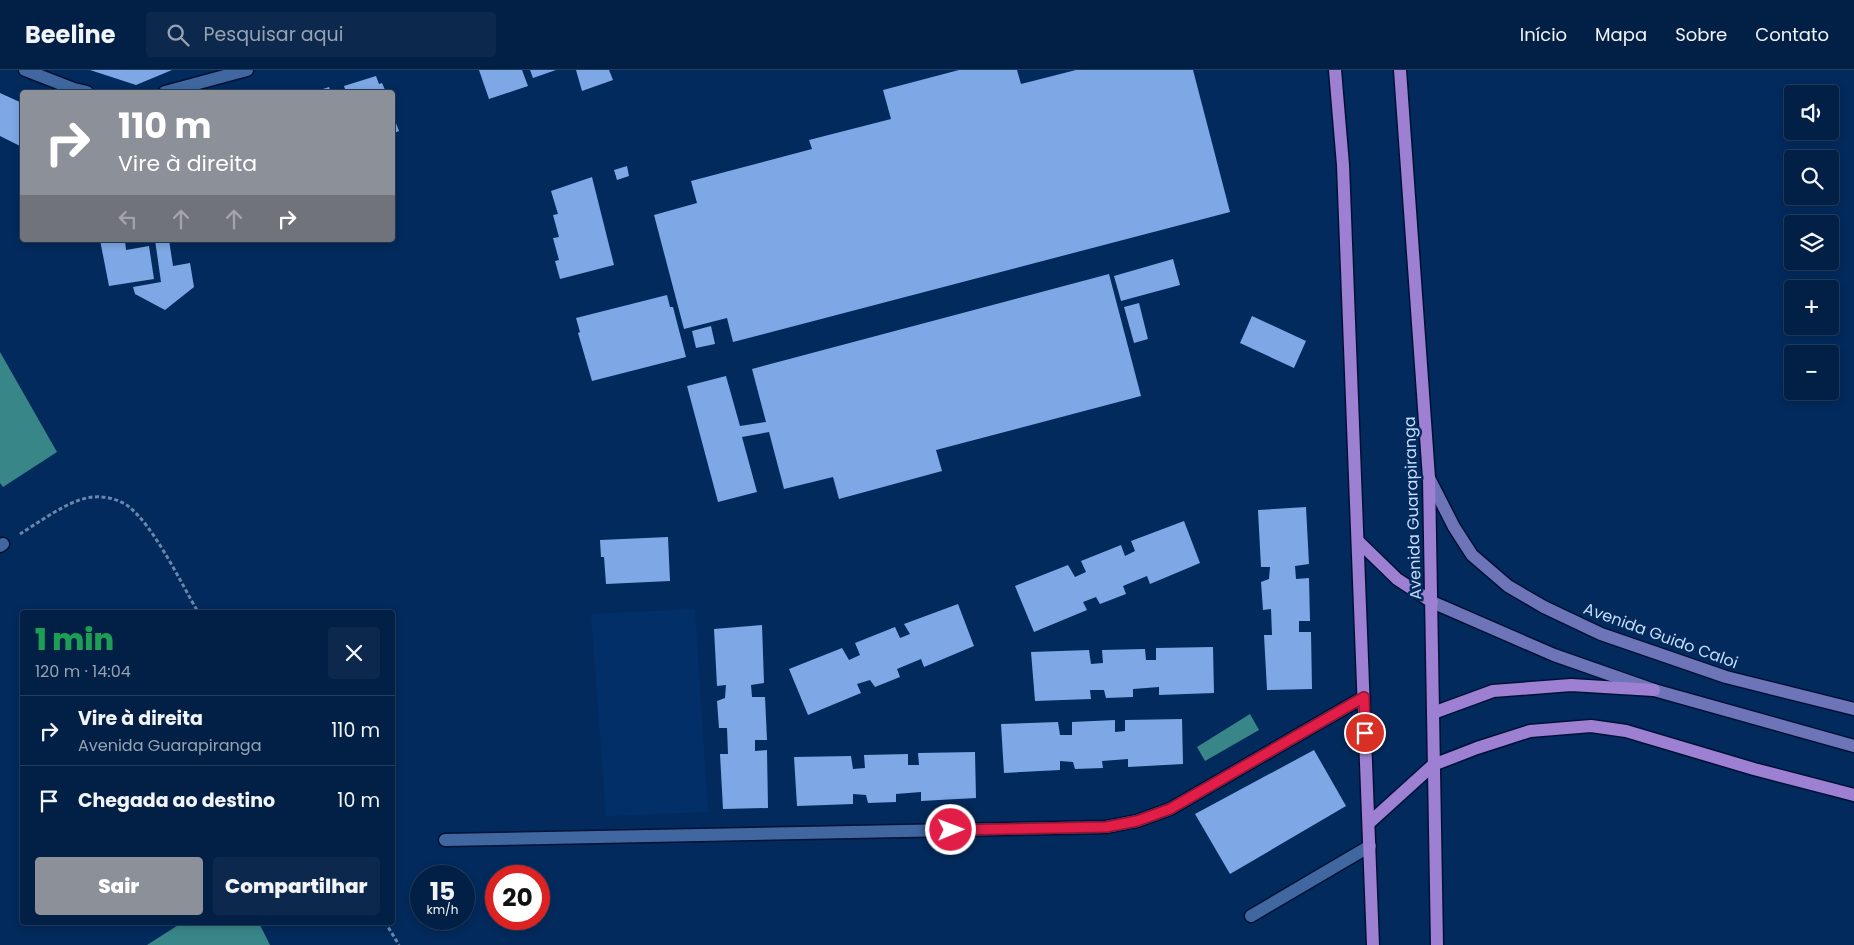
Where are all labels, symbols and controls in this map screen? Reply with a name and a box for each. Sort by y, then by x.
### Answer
search box [146,12,496,57]
text: Beeline [25,18,116,51]
icon: search [164,21,192,49]
text: Pesquisar aqui [204,21,343,48]
text: Início [1520,22,1567,47]
text: Mapa [1595,22,1647,47]
text: Sobre [1675,22,1727,47]
text: Contato [1755,22,1829,47]
map controls [1784,85,1839,400]
button: sound [1784,85,1839,140]
text: 110 m [118,101,212,150]
icon: right [35,110,100,175]
text: Vire à direita [118,148,257,179]
button: search [1784,150,1839,205]
icon: left [114,205,142,233]
icon: ahead [167,205,195,233]
icon: ahead [220,205,248,233]
icon: right [273,205,301,233]
button: layers [1784,215,1839,270]
button: + [1784,280,1839,335]
button: − [1784,345,1839,400]
street label: Avenida Guarapiranga [1398,416,1427,600]
street label: Avenida Guido Caloi [1580,597,1741,674]
text: 1 min [35,618,114,661]
button: close [328,627,380,679]
text: 120 m · 14:04 [35,660,131,683]
text: Vire à direita [78,705,203,732]
pin [1344,712,1386,754]
icon: right [35,717,63,745]
text: 110 m [331,717,380,744]
icon: arrive [1351,719,1379,747]
text: Avenida Guarapiranga [78,734,261,757]
icon: arrive [35,787,63,815]
text: Chegada ao destino [78,787,275,814]
text: 10 m [337,787,380,814]
position arrow [924,803,976,855]
button: Sair [35,857,203,915]
button: Compartilhar [213,857,380,915]
speed limit sign: 20 [485,865,550,930]
text: 15 [430,874,455,909]
text: km/h [427,901,458,918]

